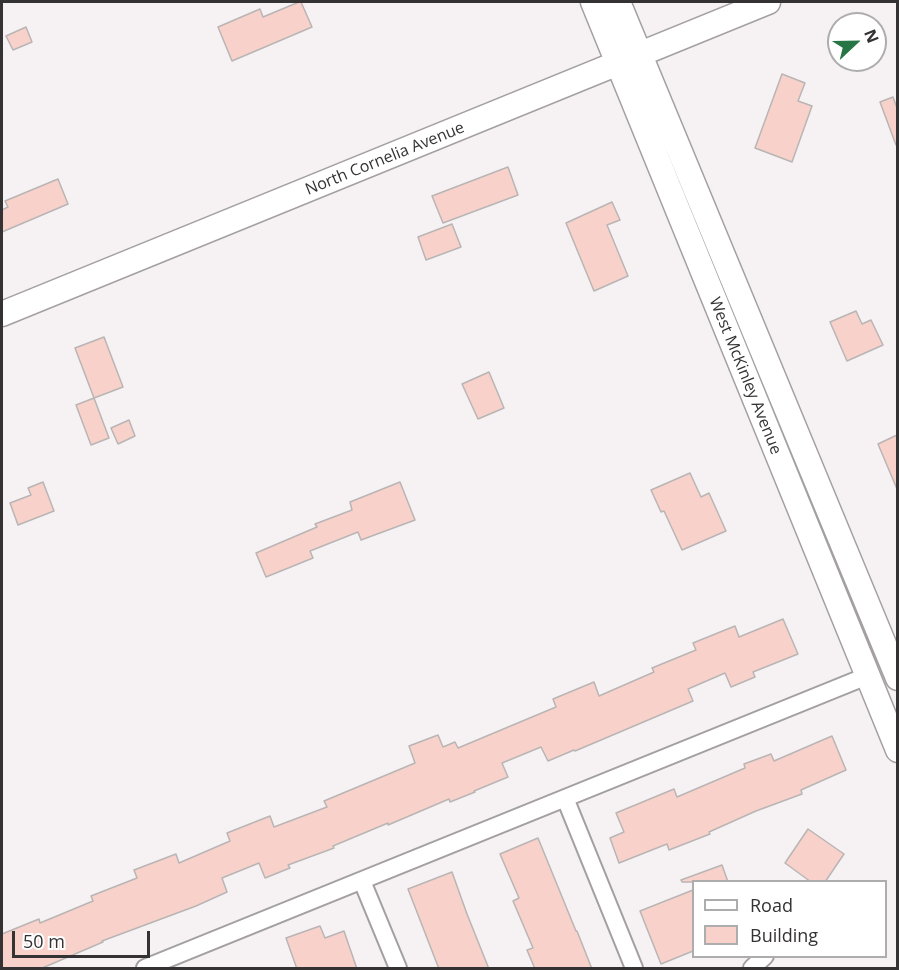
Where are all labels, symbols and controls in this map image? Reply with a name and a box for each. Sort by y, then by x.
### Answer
north arrow [827,12,887,72]
text: N [859,26,884,46]
street label: North Cornelia Avenue [303,118,467,200]
street label: West McKinley Avenue [705,295,785,457]
legend [692,880,887,958]
text: Road [750,893,793,917]
scale bar [15,919,153,957]
text: Building [750,923,818,947]
text: 50 m [23,929,65,953]

